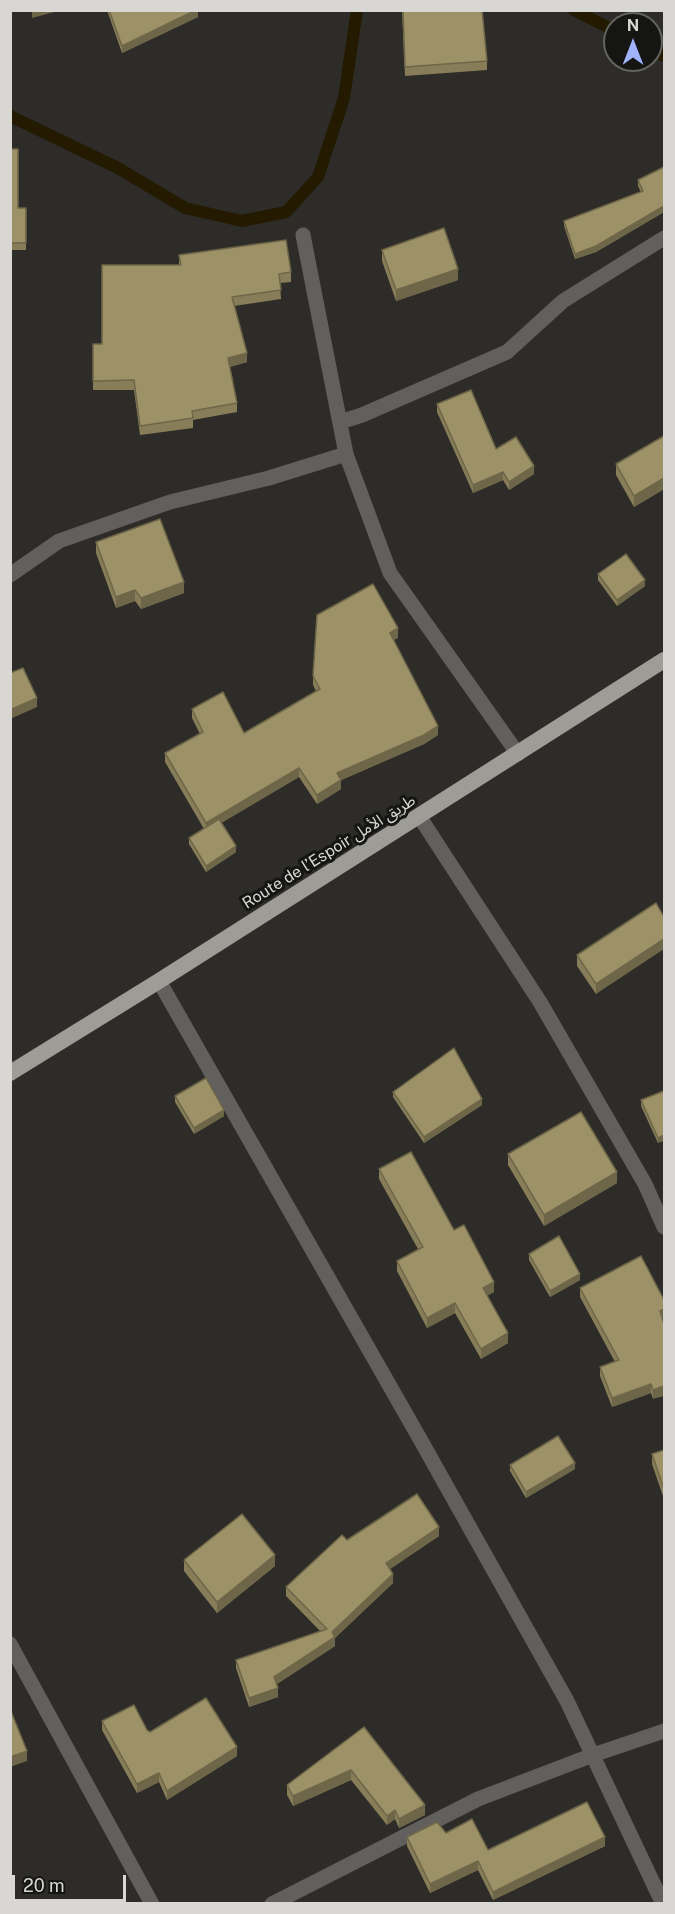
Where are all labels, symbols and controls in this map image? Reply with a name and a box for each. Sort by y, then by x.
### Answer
north arrow [603,12,663,72]
text: N [627,16,639,35]
street label: Route de l’Espoir طريق الأمل [239,791,419,913]
scale bar [15,1863,129,1901]
text: 20 m [23,1875,65,1896]

